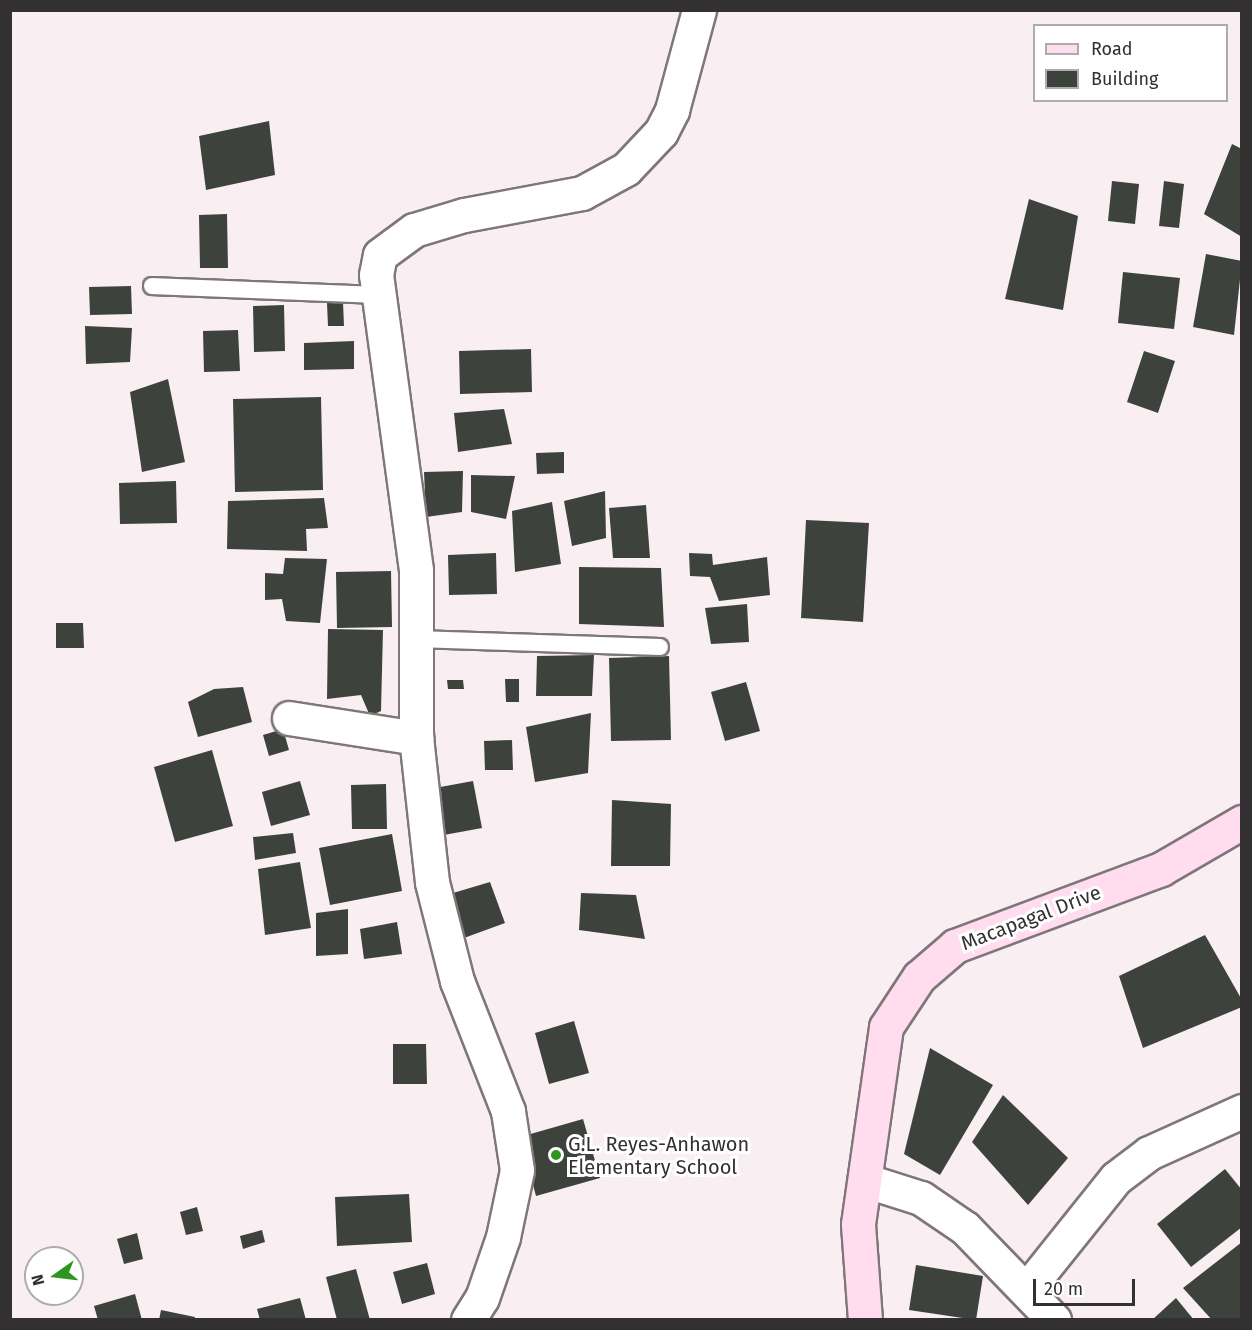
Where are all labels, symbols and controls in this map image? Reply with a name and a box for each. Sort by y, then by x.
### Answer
legend [1033,24,1228,102]
text: Road [1091,38,1133,60]
text: Building [1091,68,1158,90]
street label: Macapagal Drive [958,880,1104,956]
place label: G.L. Reyes-Anhawon Elementary School [568,1132,749,1179]
marker: G.L. Reyes-Anhawon Elementary School [549,1148,563,1162]
north arrow [24,1246,84,1306]
scale bar [1036,1267,1138,1305]
text: N [27,1273,48,1287]
text: 20 m [1044,1278,1083,1300]

